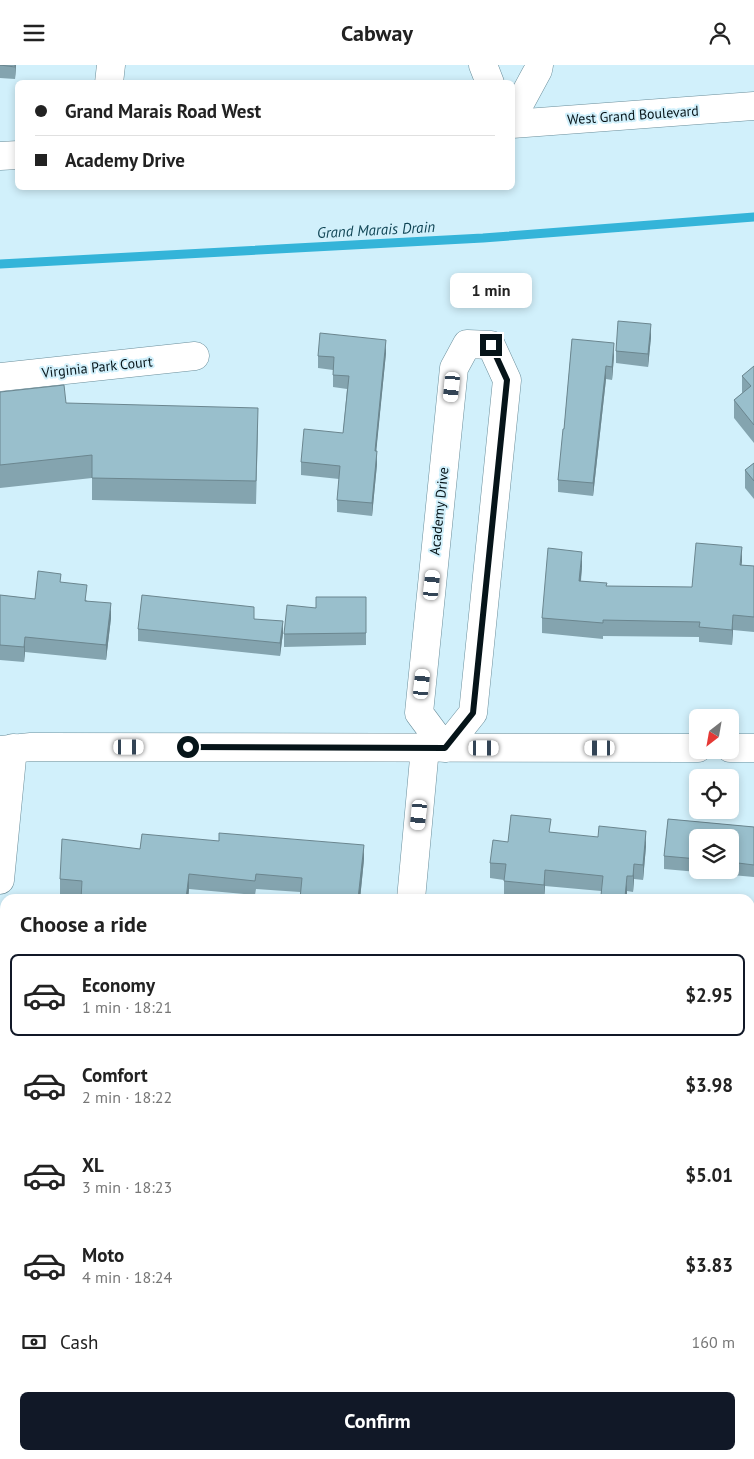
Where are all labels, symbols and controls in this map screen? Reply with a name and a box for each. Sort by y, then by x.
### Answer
icon: menu [20,19,48,47]
text: Cabway [341,19,413,47]
icon: person [706,19,734,47]
text: Grand Marais Road West [65,99,261,123]
street label: West Grand Boulevard [567,101,699,129]
text: Academy Drive [65,148,185,172]
water label: Grand Marais Drain [316,217,436,242]
callout: 1 min [450,273,532,307]
text: 1 min [471,280,511,300]
route end [480,334,502,356]
street label: Virginia Park Court [40,352,154,382]
car [442,371,461,403]
street label: Academy Drive [425,466,453,556]
car [422,569,441,601]
car [412,668,431,700]
north arrow [689,709,739,759]
map controls [689,709,739,879]
route start [177,736,199,758]
car [114,740,144,755]
car [469,741,499,756]
car [585,741,615,756]
button: locate [689,769,739,819]
car [409,799,428,831]
button: layers [689,829,739,879]
text: Choose a ride [20,910,147,938]
icon: car [22,973,67,1018]
text: Economy [82,973,155,997]
text: $2.95 [685,983,733,1007]
text: 1 min · 18:21 [82,997,172,1017]
icon: car [22,1063,67,1108]
text: Comfort [82,1063,148,1087]
text: $3.98 [685,1073,733,1097]
text: 2 min · 18:22 [82,1087,172,1107]
icon: car [22,1153,67,1198]
text: XL [82,1153,104,1177]
text: $5.01 [685,1163,733,1187]
text: 3 min · 18:23 [82,1177,172,1197]
icon: car [22,1243,67,1288]
text: Moto [82,1243,124,1267]
text: $3.83 [685,1253,733,1277]
text: 4 min · 18:24 [82,1267,172,1287]
icon: cash [20,1328,48,1356]
text: Cash [60,1330,98,1354]
text: 160 m [692,1332,735,1352]
button: Confirm [20,1392,735,1450]

